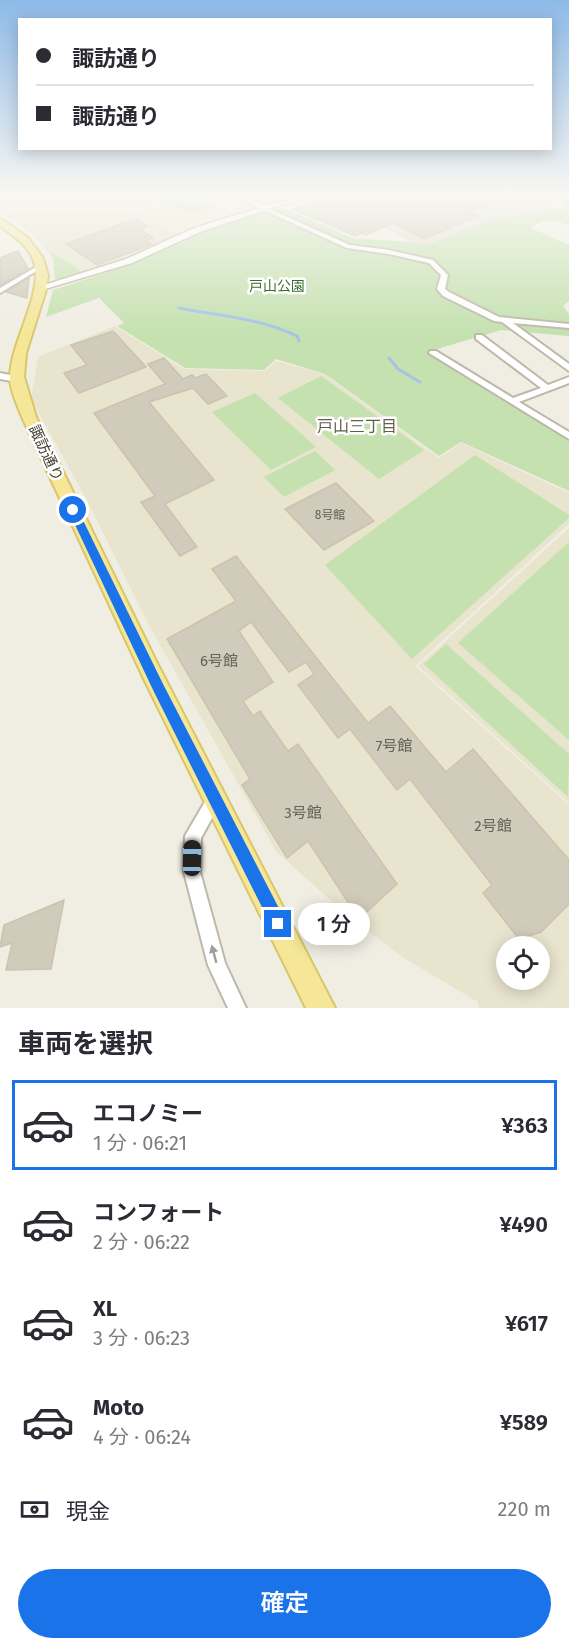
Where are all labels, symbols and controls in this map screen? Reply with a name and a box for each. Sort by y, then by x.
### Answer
text: 諏訪通り [72,45,160,72]
text: 諏訪通り [72,103,160,130]
park label: 戸山公園 [249,278,305,295]
district label: 戸山三丁目 [317,417,397,436]
street label: 諏訪通り [25,422,67,484]
route start [59,496,86,523]
house number: 8号館 [315,508,345,522]
house number: 6号館 [200,652,238,670]
house number: 7号館 [376,737,412,755]
house number: 3号館 [284,804,322,822]
house number: 2号館 [474,817,512,835]
car [183,840,201,876]
callout: 1 分 [299,903,371,945]
route end [264,910,291,937]
text: 1 分 [317,912,351,936]
map controls [496,936,550,990]
button: locate [496,936,550,990]
one-way arrow [209,945,218,963]
text: 車両を選択 [18,1028,153,1060]
icon: car [21,1098,75,1152]
text: エコノミー [93,1100,203,1127]
text: ¥363 [501,1112,548,1139]
text: 1 分 · 06:21 [93,1131,187,1155]
icon: car [21,1197,75,1251]
text: コンフォート [93,1199,224,1226]
text: ¥490 [499,1211,548,1238]
text: 2 分 · 06:22 [93,1230,190,1254]
text: XL [93,1295,117,1322]
icon: car [21,1296,75,1350]
text: ¥617 [505,1310,548,1337]
text: 3 分 · 06:23 [93,1326,190,1350]
text: Moto [93,1394,144,1421]
icon: car [21,1395,75,1449]
text: ¥589 [500,1409,548,1436]
text: 4 分 · 06:24 [93,1425,191,1449]
icon: cash [18,1493,51,1526]
text: 220 m [498,1497,551,1521]
text: 現金 [66,1498,110,1525]
button: 確定 [18,1569,551,1638]

